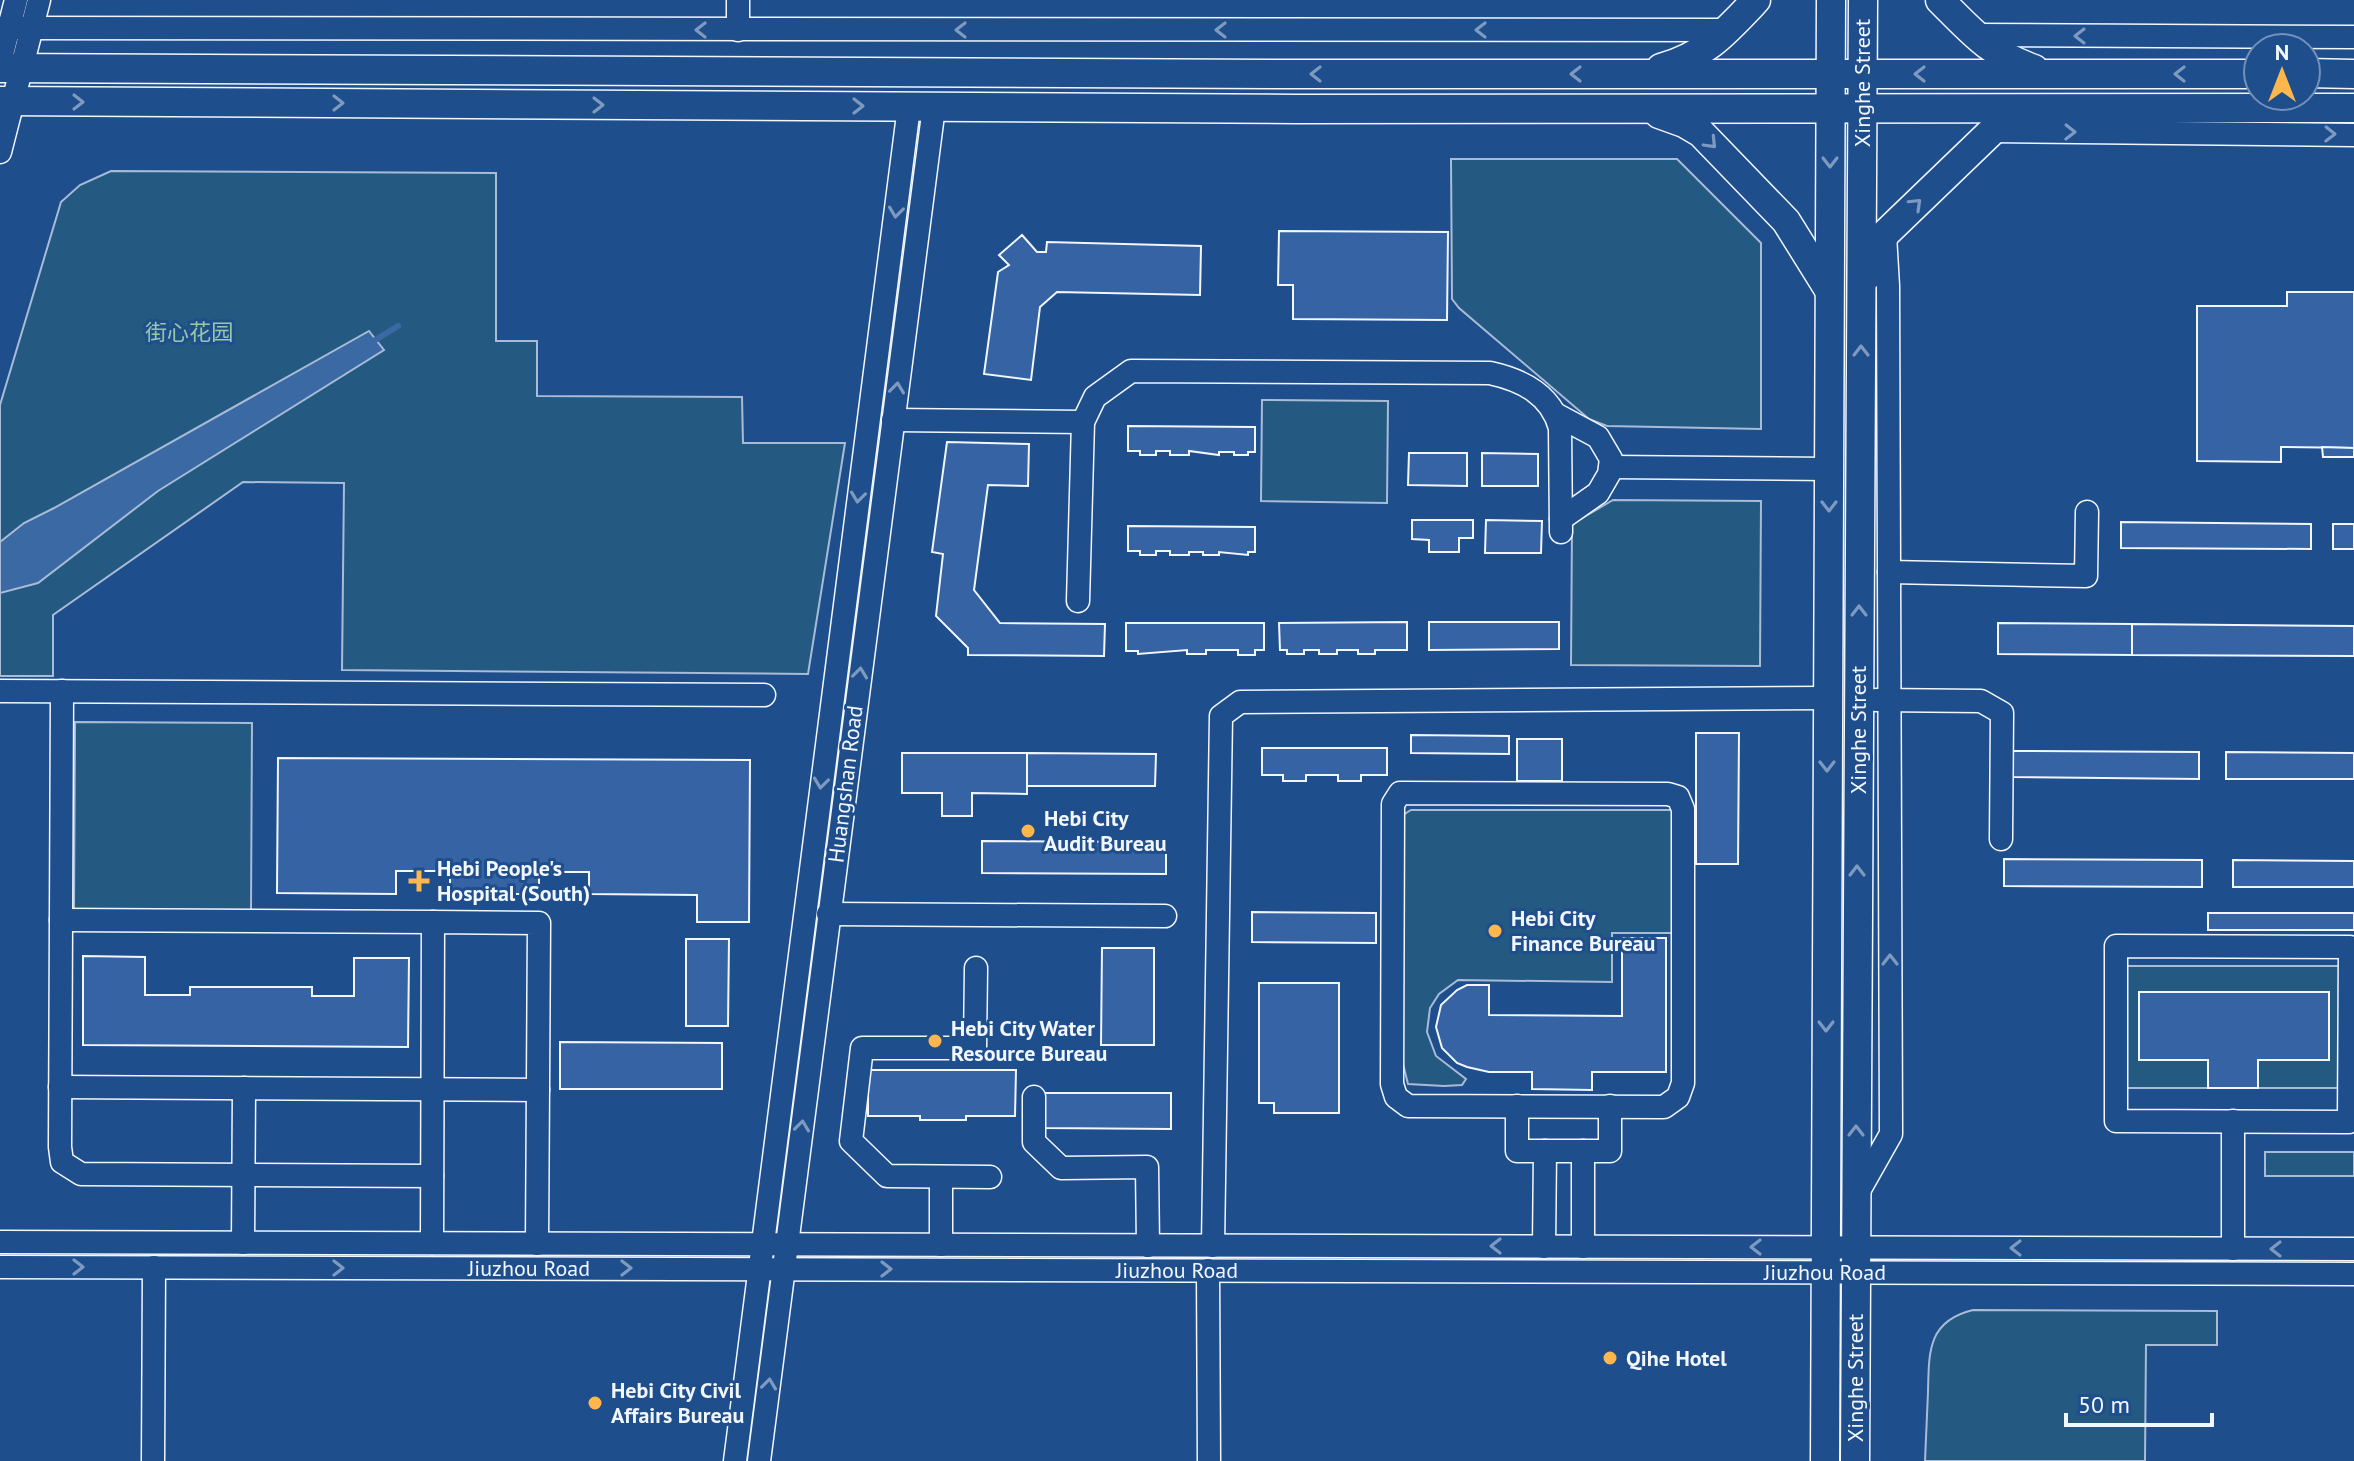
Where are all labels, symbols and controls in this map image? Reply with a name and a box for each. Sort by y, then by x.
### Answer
street label: Xinghe Street [1848,18,1876,147]
one-way arrow [694,21,707,39]
one-way arrow [954,21,967,39]
one-way arrow [1214,21,1227,39]
one-way arrow [1474,21,1487,39]
one-way arrow [2073,27,2086,44]
north arrow [2242,32,2322,112]
text: N [2275,38,2289,66]
one-way arrow [1309,65,1322,83]
one-way arrow [1569,65,1582,83]
one-way arrow [1913,65,1926,83]
one-way arrow [2173,65,2186,83]
one-way arrow [72,93,85,111]
one-way arrow [332,94,345,112]
one-way arrow [592,96,605,114]
one-way arrow [852,97,865,115]
one-way arrow [2064,123,2077,141]
one-way arrow [2324,126,2337,143]
one-way arrow [1702,134,1717,148]
one-way arrow [1821,156,1839,169]
one-way arrow [1907,199,1922,213]
one-way arrow [888,205,905,219]
park label: 街心花园 [145,318,233,346]
one-way arrow [1852,344,1870,357]
one-way arrow [888,381,905,395]
one-way arrow [850,491,867,504]
one-way arrow [1820,500,1838,513]
one-way arrow [1850,604,1868,617]
street label: Xinghe Street [1844,665,1872,794]
one-way arrow [851,667,868,680]
street label: Huangshan Road [821,704,869,864]
one-way arrow [1818,760,1836,773]
one-way arrow [813,776,830,790]
place label: Hebi City Audit Bureau [1044,804,1167,857]
marker: Hebi City Audit Bureau [1019,822,1037,840]
place label: Hebi People's Hospital (South) [437,854,590,907]
one-way arrow [1849,864,1866,877]
marker: Hebi People's Hospital (South) [408,870,430,892]
place label: Hebi City Finance Bureau [1511,904,1655,957]
marker: Hebi City Finance Bureau [1486,922,1504,940]
one-way arrow [1881,953,1899,966]
place label: Hebi City Water Resource Bureau [951,1014,1107,1067]
one-way arrow [1817,1020,1835,1033]
marker: Hebi City Water Resource Bureau [926,1032,944,1050]
one-way arrow [793,1119,810,1132]
one-way arrow [1847,1124,1865,1137]
one-way arrow [1489,1237,1502,1255]
one-way arrow [1749,1238,1762,1256]
one-way arrow [2009,1239,2022,1257]
one-way arrow [2269,1240,2282,1258]
street label: Jiuzhou Road [467,1254,590,1282]
street label: Jiuzhou Road [1115,1256,1238,1284]
one-way arrow [72,1258,85,1276]
street label: Jiuzhou Road [1763,1258,1886,1286]
one-way arrow [332,1259,345,1277]
one-way arrow [620,1259,633,1277]
one-way arrow [880,1260,893,1278]
street label: Xinghe Street [1841,1313,1869,1442]
place label: Qihe Hotel [1626,1344,1727,1372]
marker: Qihe Hotel [1601,1349,1619,1367]
place label: Hebi City Civil Affairs Bureau [611,1376,744,1429]
one-way arrow [760,1377,777,1391]
scale bar [2066,1377,2212,1427]
text: 50 m [2078,1389,2130,1420]
marker: Hebi City Civil Affairs Bureau [586,1394,604,1412]

